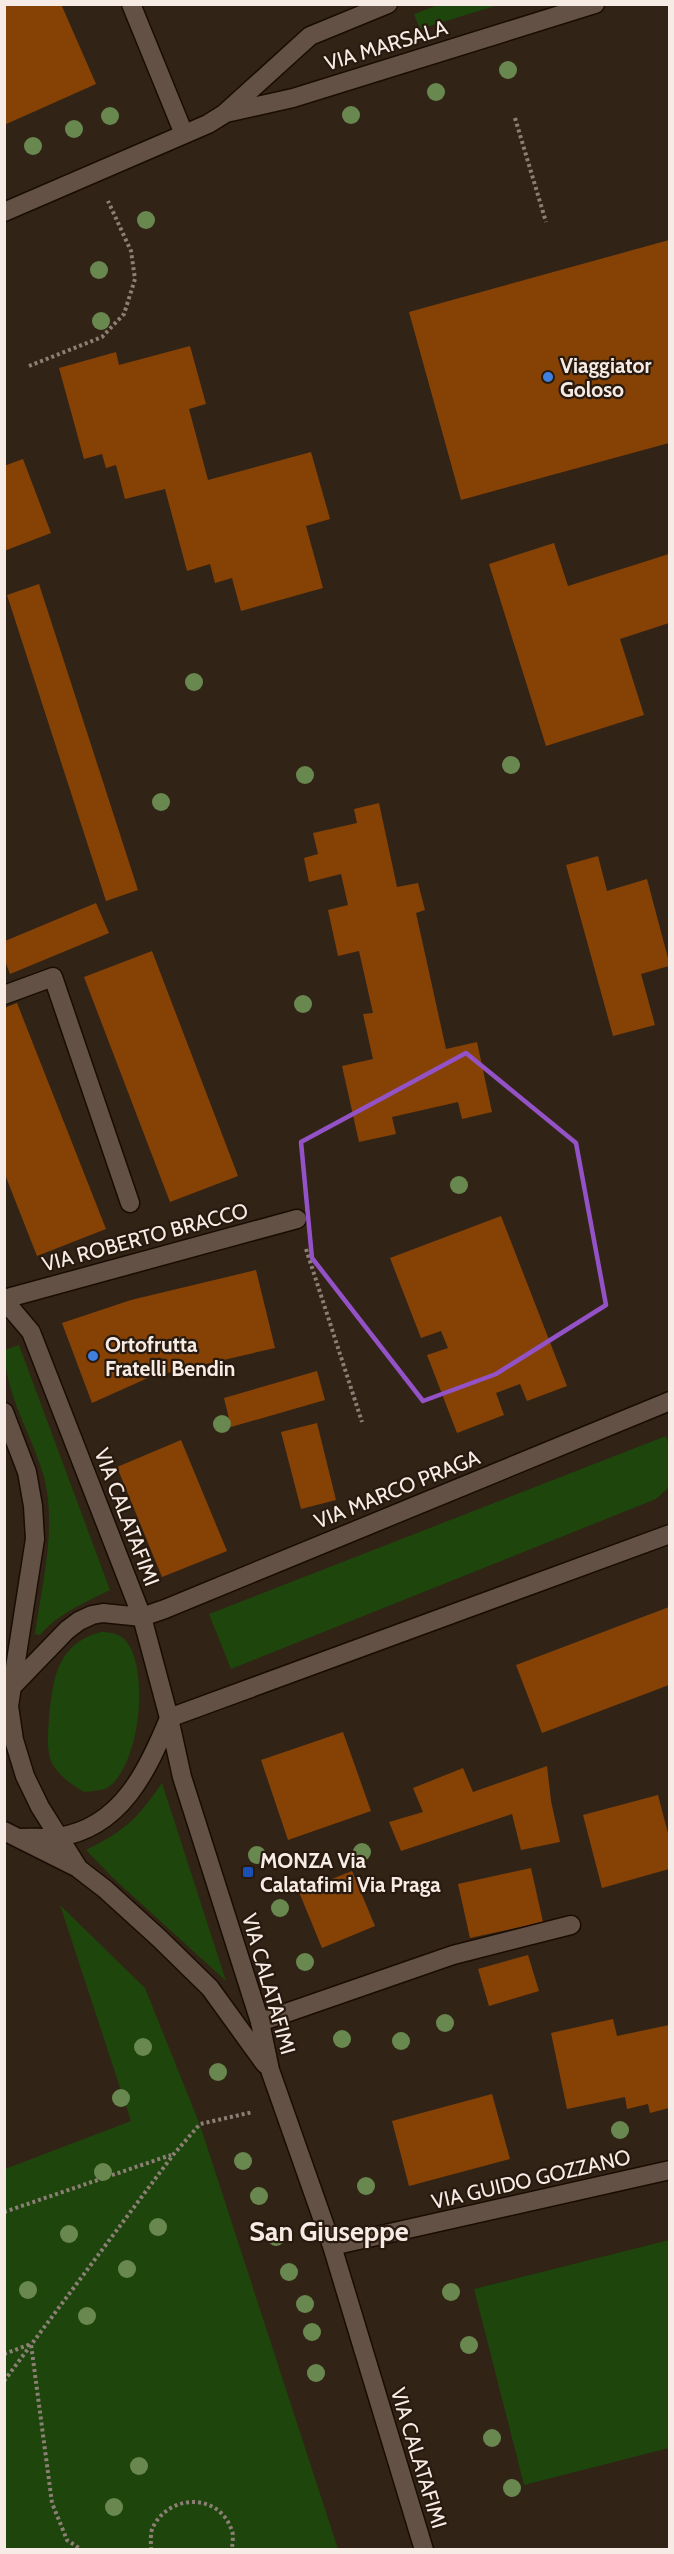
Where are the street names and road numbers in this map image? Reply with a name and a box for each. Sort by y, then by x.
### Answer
street label: VIA MARSALA [322,14,451,76]
street label: VIA ROBERTO BRACCO [39,1197,251,1277]
street label: VIA MARCO PRAGA [311,1444,484,1534]
street label: VIA CALATAFIMI [89,1445,165,1589]
street label: VIA CALATAFIMI [237,1911,301,2057]
street label: VIA GUIDO GOZZANO [429,2144,633,2214]
street label: VIA CALATAFIMI [386,2385,452,2531]

